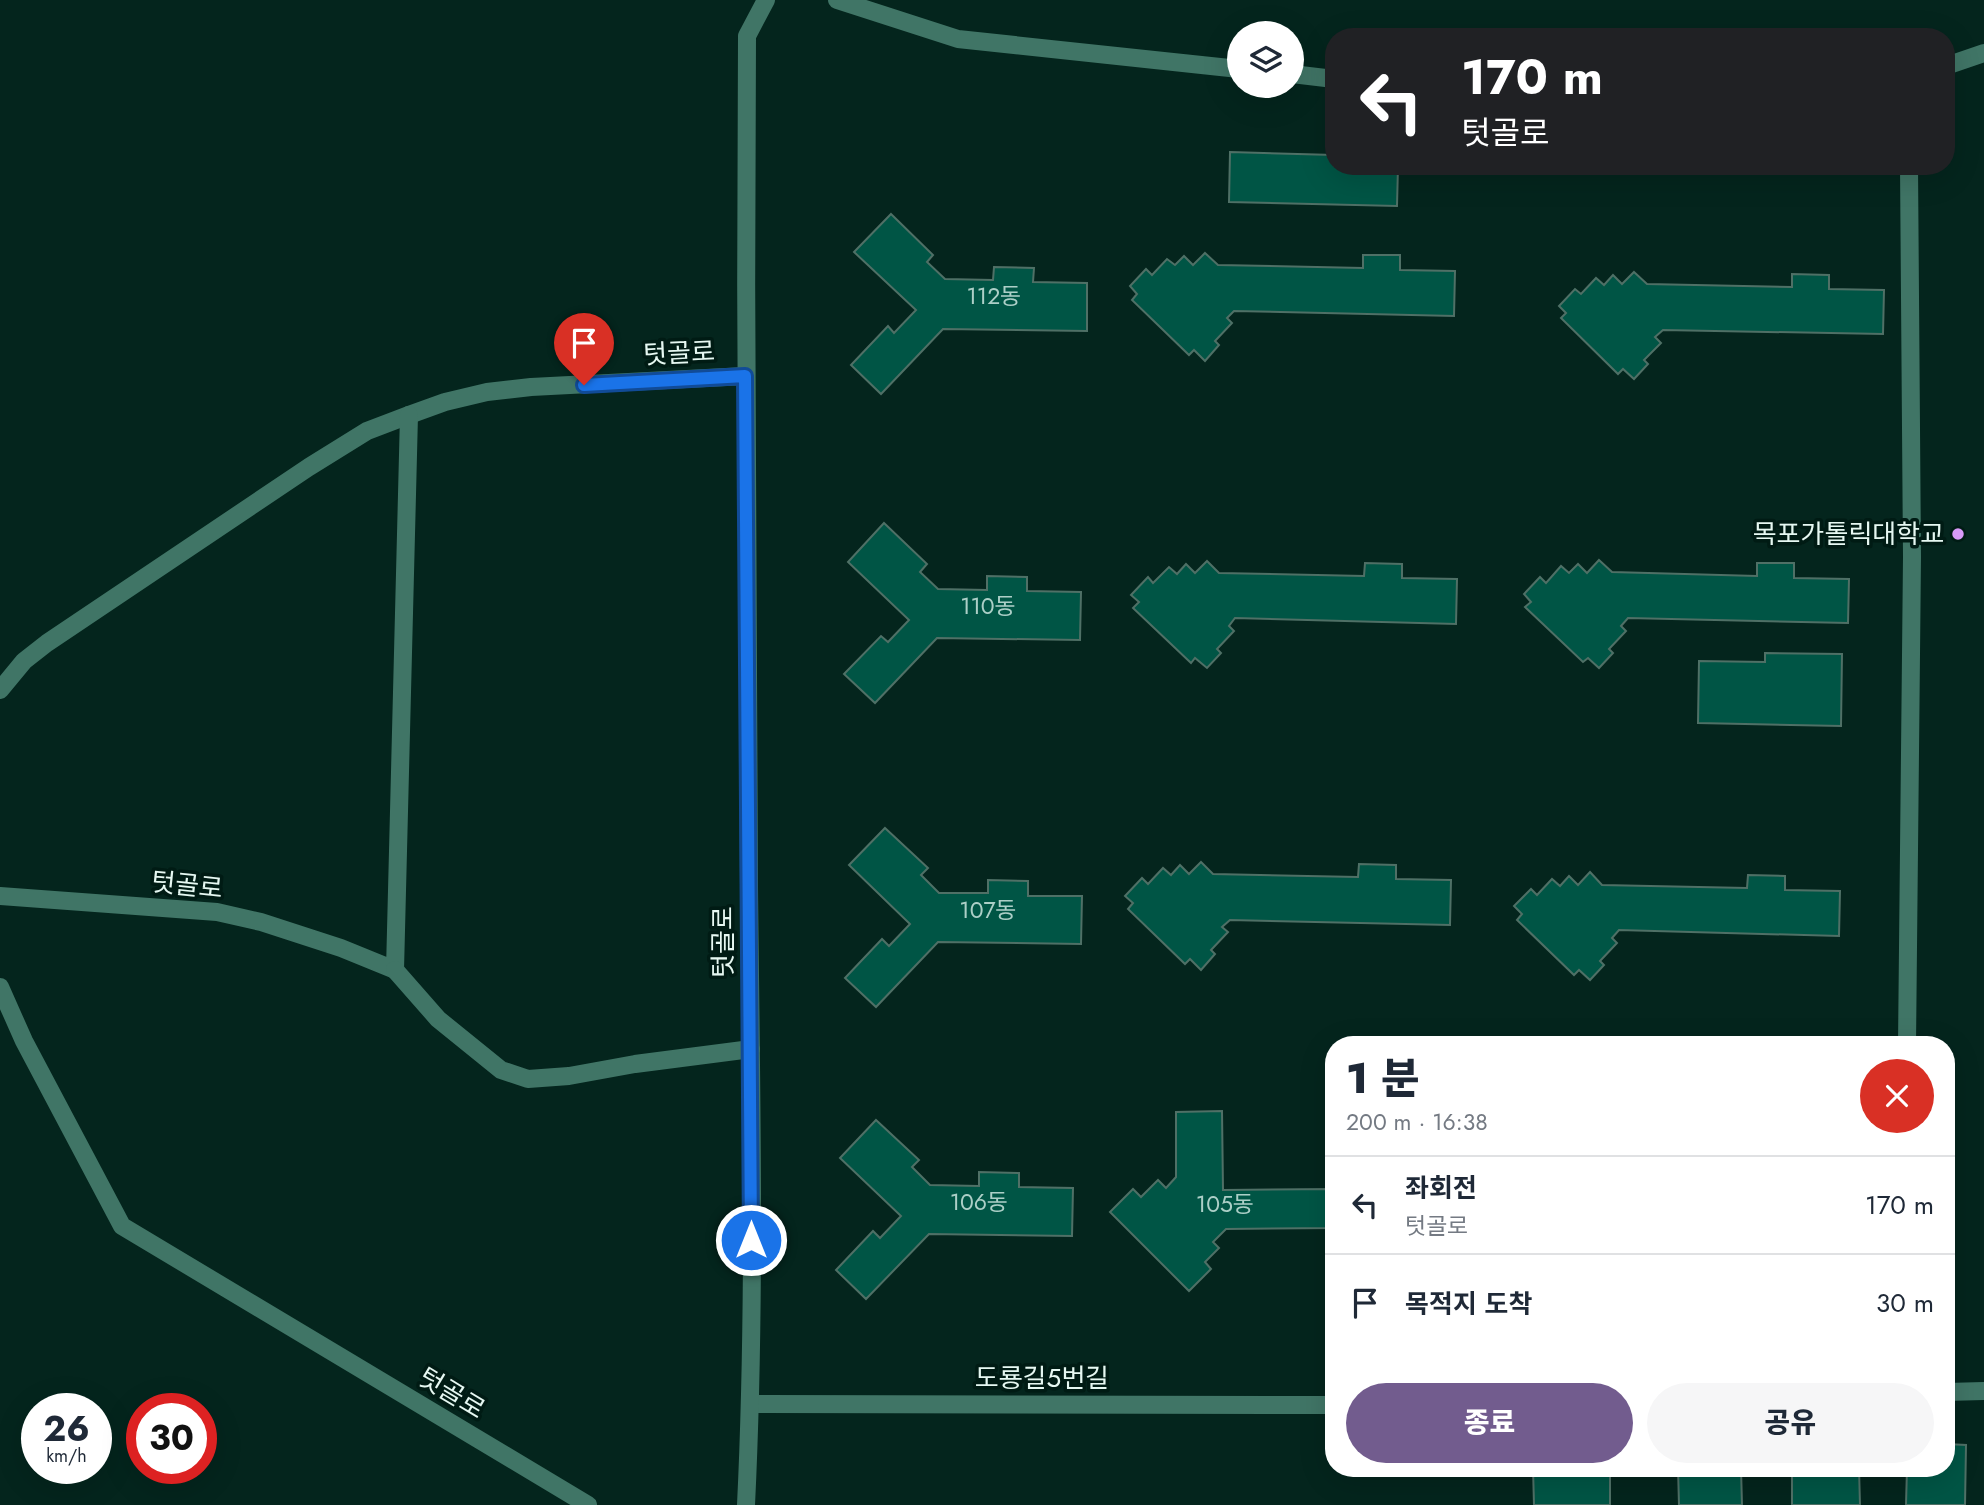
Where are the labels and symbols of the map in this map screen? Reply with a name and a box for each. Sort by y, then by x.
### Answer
house number: 112동 [967,279,1021,313]
pin [554,313,614,385]
street label: 텃골로 [642,332,716,374]
place label: 목포가톨릭대학교 [1753,515,1944,553]
marker: 목포가톨릭대학교 [1950,526,1966,542]
house number: 110동 [960,589,1016,623]
street label: 텃골로 [149,862,225,908]
house number: 107동 [959,893,1017,927]
street label: 텃골로 [704,906,742,978]
house number: 106동 [950,1185,1008,1219]
house number: 105동 [1196,1187,1254,1221]
position arrow [714,1203,788,1277]
street label: 텃골로 [411,1358,493,1428]
street label: 도룡길5번길 [975,1359,1109,1397]
speed limit sign: 30 [126,1393,217,1484]

